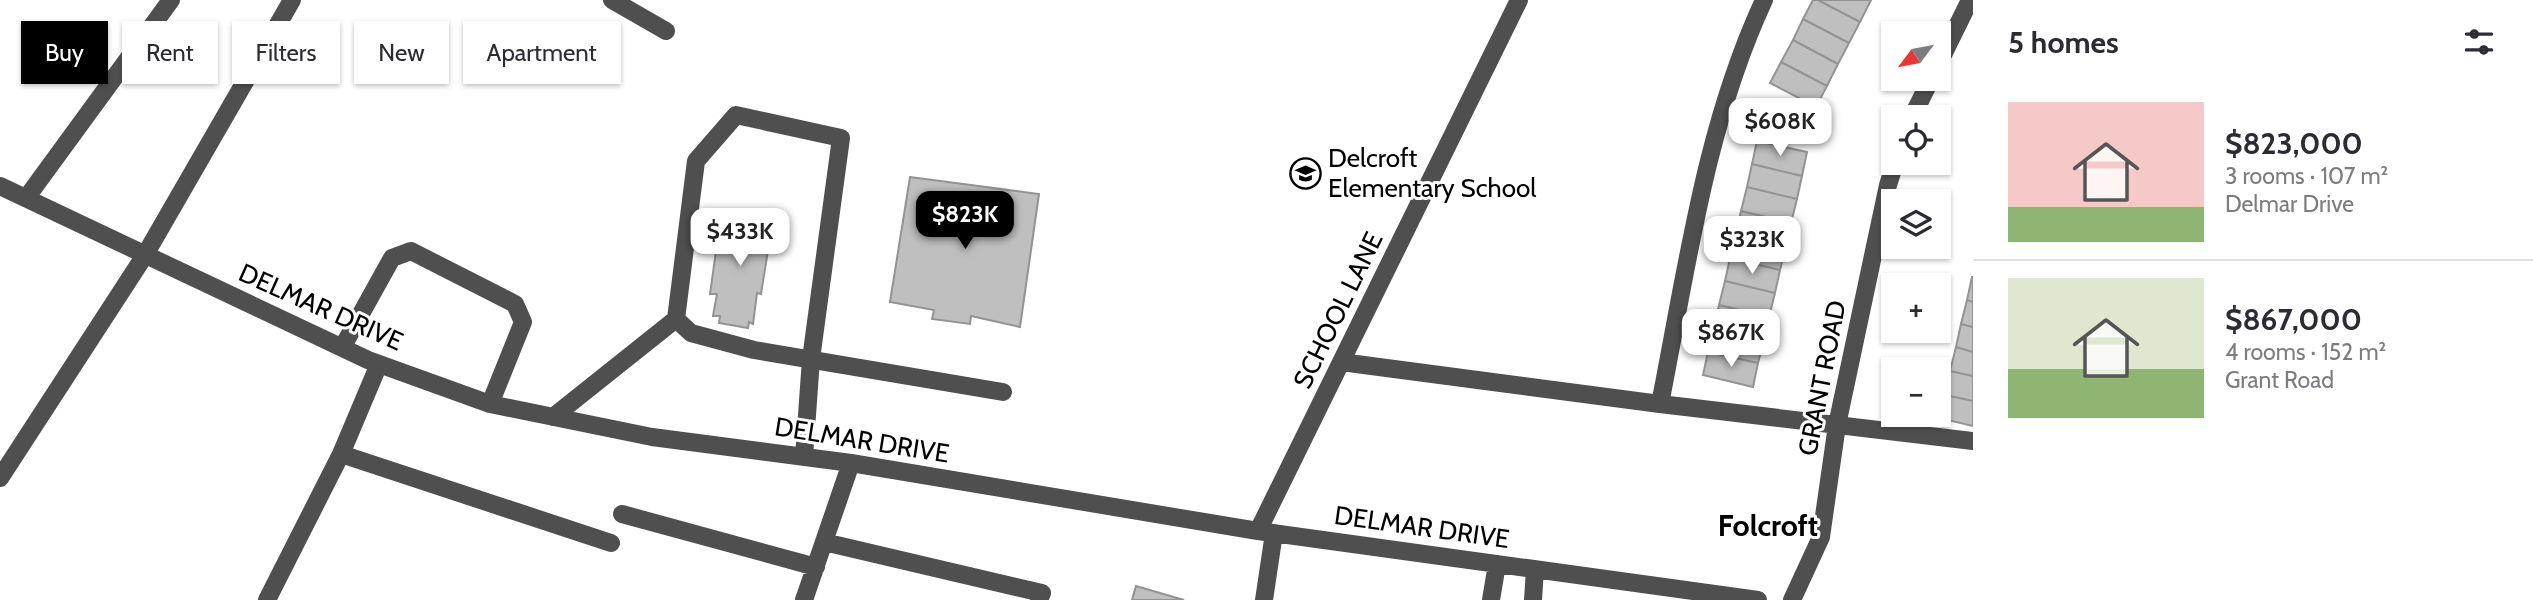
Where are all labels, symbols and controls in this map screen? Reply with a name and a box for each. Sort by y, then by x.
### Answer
chip: Buy [21,21,108,84]
chip: Rent [122,21,218,84]
chip: Filters [232,21,340,84]
chip: New [354,21,449,84]
chip: Apartment [463,21,621,84]
north arrow [1881,21,1951,91]
map controls [1881,21,1951,427]
icon: filters [2460,23,2498,61]
text: 5 homes [2008,24,2119,61]
pin: $608K [1731,99,1829,158]
button: locate [1881,105,1951,175]
text: $608K [1745,107,1815,135]
text: $823,000 [2225,125,2363,162]
icon: home [2064,130,2148,214]
place label: Delcroft Elementary School [1328,142,1536,204]
school or university icon: Delcroft Elementary School [1288,156,1322,190]
text: 3 rooms · 107 m² [2225,162,2388,190]
button: layers [1881,189,1951,259]
text: Delmar Drive [2225,190,2354,218]
pin: $823K [916,191,1014,251]
text: $823K [932,200,998,228]
pin: $433K [691,208,789,268]
pin: $323K [1703,216,1801,276]
text: $433K [707,217,773,245]
text: $323K [1720,225,1784,253]
street label: SCHOOL LANE [1286,226,1390,394]
street label: DELMAR DRIVE [234,256,408,358]
button: + [1881,273,1951,343]
street label: GRANT ROAD [1791,298,1853,458]
text: $867,000 [2225,301,2362,338]
icon: home [2064,306,2148,390]
pin: $867K [1682,310,1780,369]
text: $867K [1698,318,1764,346]
text: 4 rooms · 152 m² [2225,338,2386,366]
button: − [1881,357,1951,427]
text: Grant Road [2225,366,2334,394]
street label: DELMAR DRIVE [772,410,952,470]
street label: DELMAR DRIVE [1332,499,1512,555]
district label: Folcroft [1718,507,1818,544]

